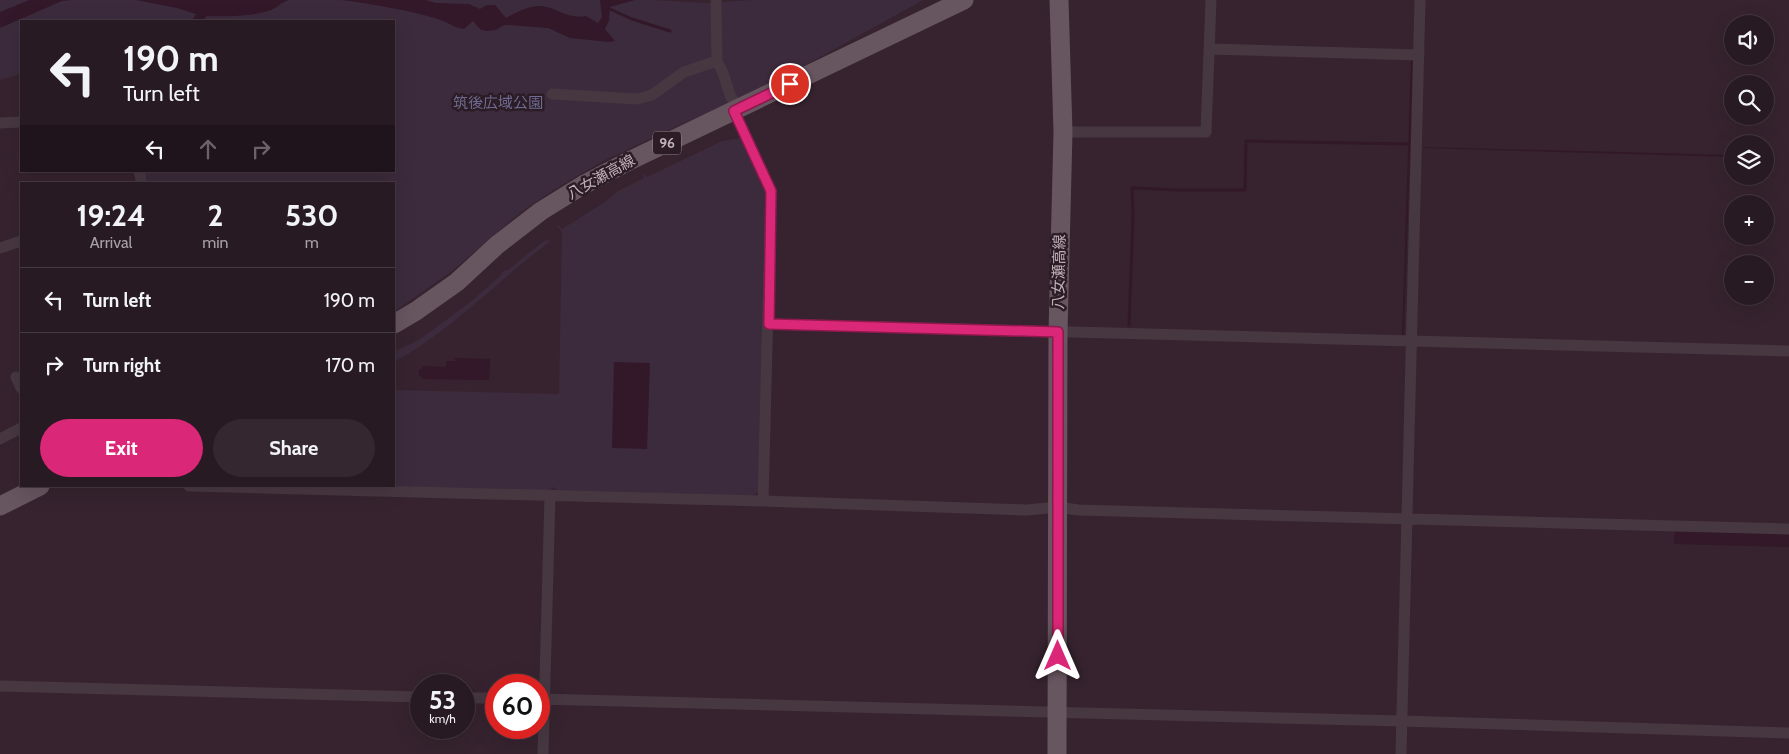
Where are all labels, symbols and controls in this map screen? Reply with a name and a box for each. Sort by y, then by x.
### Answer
map controls [1724,15,1774,305]
button: sound [1724,15,1774,65]
text: 190 m [123,37,219,80]
icon: left [40,40,105,105]
pin [769,63,811,105]
icon: arrive [776,70,804,98]
button: search [1724,75,1774,125]
text: Turn left [123,80,200,107]
park label: 筑後広域公園 [453,94,543,112]
road number: 96 [653,132,681,154]
icon: left [141,135,169,163]
icon: ahead [194,135,222,163]
icon: right [247,135,275,163]
button: layers [1724,135,1774,185]
street label: 八女瀬高線 [564,151,638,203]
button: + [1724,195,1774,245]
text: 19:24 [77,197,146,234]
text: 2 [207,197,223,234]
text: 530 [285,197,338,234]
text: Arrival [90,233,132,252]
text: min [202,233,229,252]
text: m [305,233,319,252]
street label: 八女瀬高線 [1049,234,1069,310]
button: − [1724,255,1774,305]
icon: left [40,286,68,314]
text: Turn left [83,289,151,312]
text: 190 m [324,289,375,312]
icon: right [40,351,68,379]
text: Turn right [83,354,161,377]
text: 170 m [325,354,375,377]
button: Exit [40,419,203,477]
button: Share [213,419,375,477]
position arrow [1031,629,1083,681]
speed limit sign: 60 [485,674,550,739]
text: 53 [429,685,456,715]
text: km/h [429,711,456,726]

